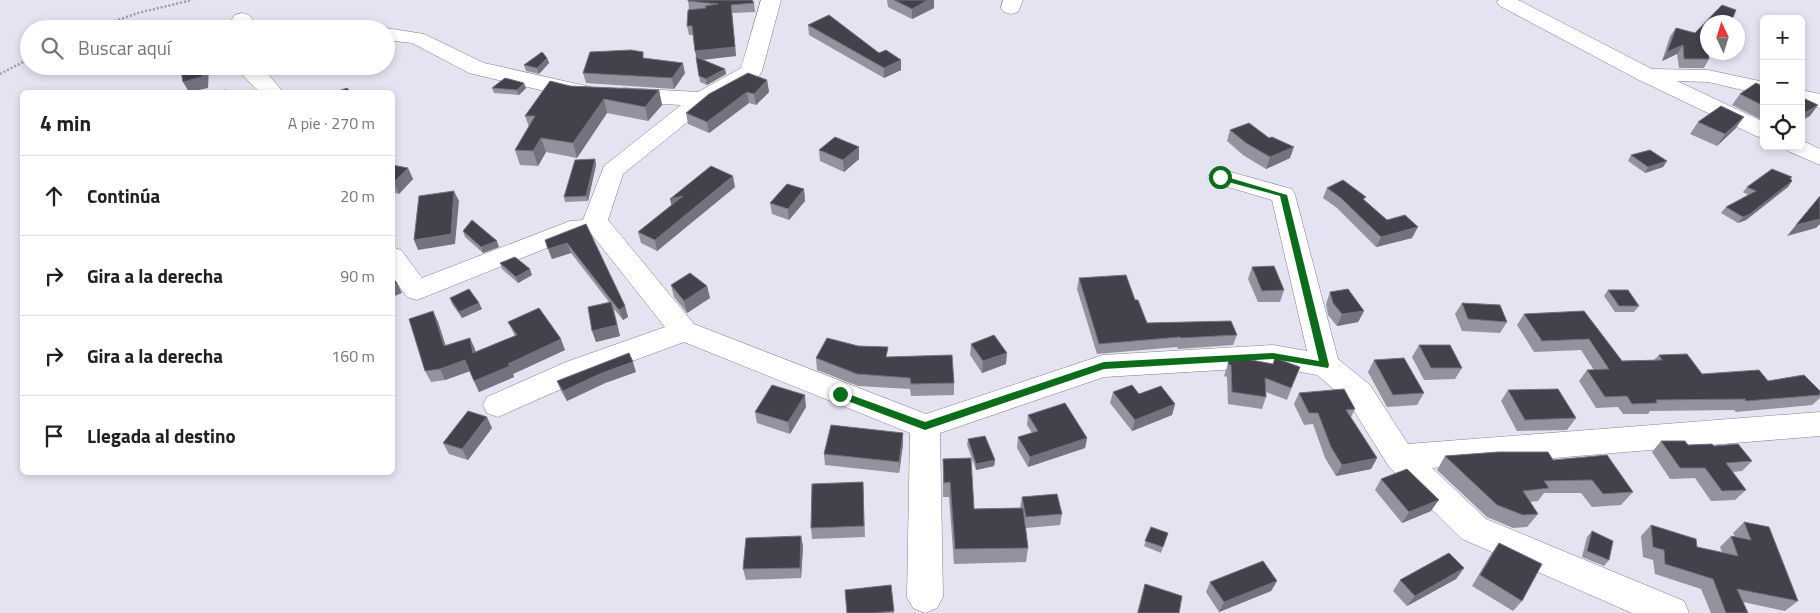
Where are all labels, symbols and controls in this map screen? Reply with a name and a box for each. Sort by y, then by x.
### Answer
north arrow [1700,15,1745,60]
map controls [1760,15,1805,150]
button: + [1760,15,1805,60]
search box [20,20,395,75]
text: Buscar aquí [78,33,171,62]
icon: search [38,34,66,62]
button: − [1760,60,1805,105]
button: locate [1760,105,1805,150]
text: 4 min [40,107,91,139]
text: A pie · 270 m [288,111,375,135]
route start [1209,166,1232,189]
text: Continúa [87,181,160,210]
icon: ahead [40,182,68,210]
text: 20 m [340,184,375,208]
text: Gira a la derecha [87,261,223,290]
icon: right [40,262,68,290]
text: 90 m [340,264,375,288]
text: Gira a la derecha [87,341,223,370]
icon: right [40,342,68,370]
text: 160 m [331,344,375,368]
route end [829,383,852,406]
text: Llegada al destino [87,421,236,450]
icon: arrive [40,422,68,450]

